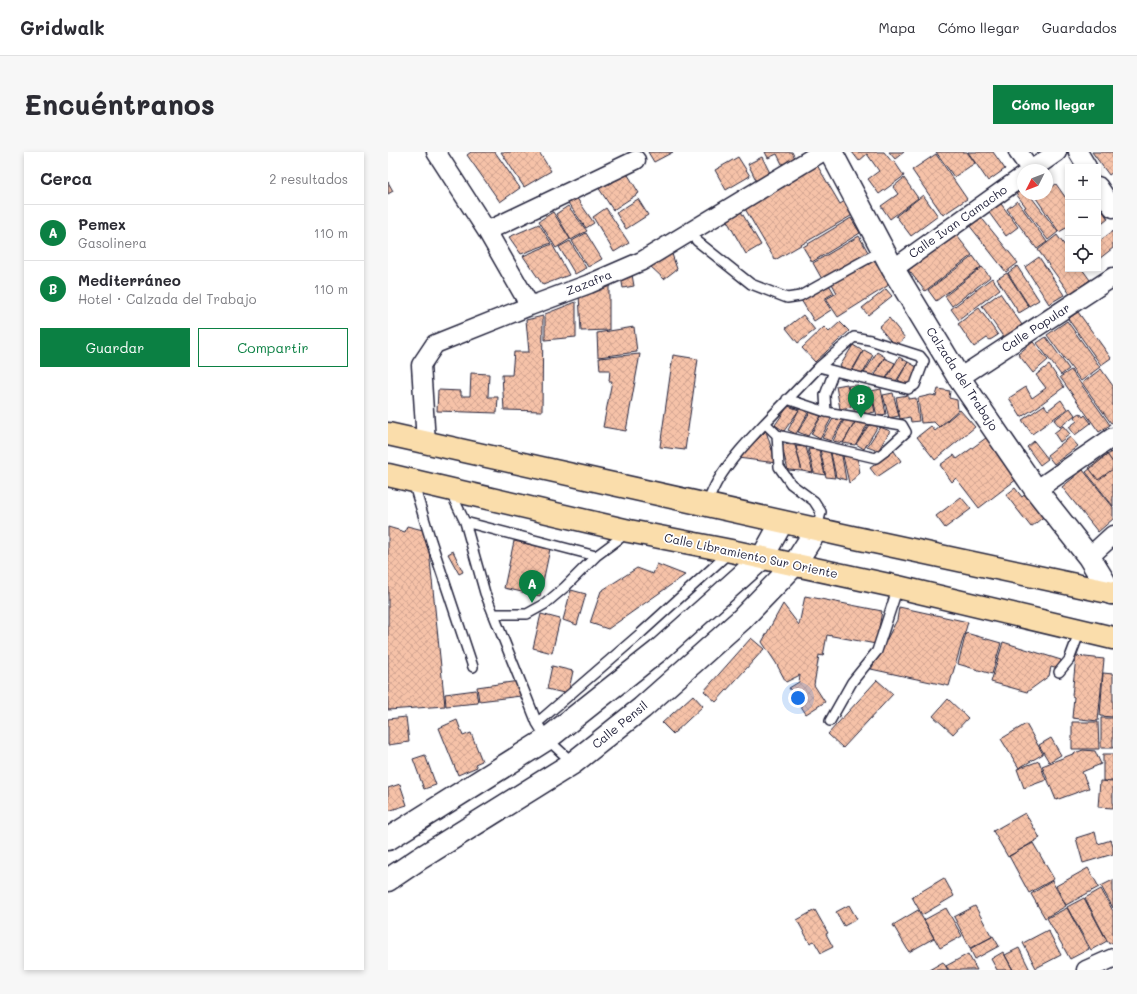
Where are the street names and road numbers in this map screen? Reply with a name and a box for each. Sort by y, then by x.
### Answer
street label: Calle Ivan Camacho [905,181,1010,261]
street label: Zazafra [563,266,614,298]
street label: Calle Popular [998,299,1073,355]
street label: Calzada del Trabajo [923,324,1002,433]
street label: Calle Libramiento Sur Oriente [663,529,840,581]
street label: Calle Pensil [588,697,651,752]

